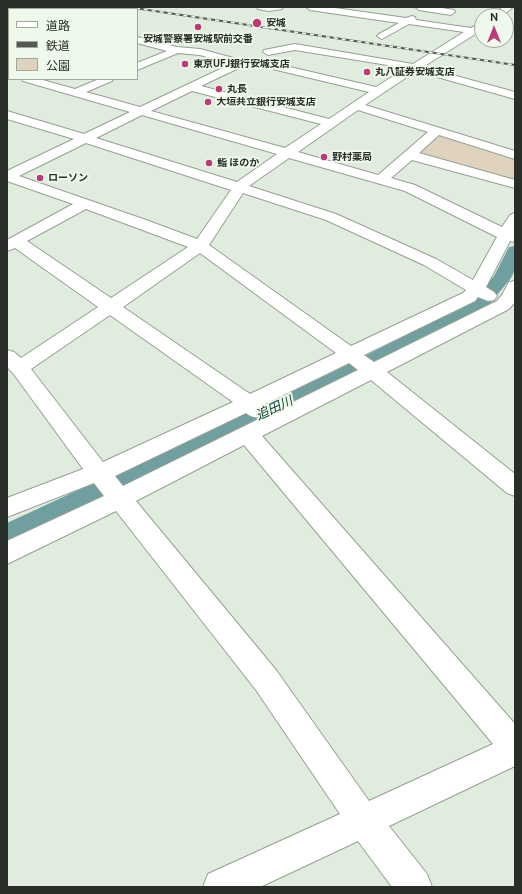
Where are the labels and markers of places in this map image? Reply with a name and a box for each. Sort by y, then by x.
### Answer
marker: 安城 [251,17,263,29]
place label: 安城 [266,17,286,29]
marker: 安城警察署安城駅前交番 [193,22,203,32]
place label: 安城警察署安城駅前交番 [143,33,253,45]
place label: 東京UFJ銀行安城支店 [193,58,290,70]
marker: 東京UFJ銀行安城支店 [180,59,190,69]
place label: 丸八証券安城支店 [375,66,455,78]
marker: 丸八証券安城支店 [362,67,372,77]
place label: 丸長 [227,83,247,95]
marker: 丸長 [214,84,224,94]
place label: 大垣共立銀行安城支店 [216,96,316,108]
marker: 大垣共立銀行安城支店 [203,97,213,107]
place label: 野村薬局 [332,151,372,163]
marker: 野村薬局 [319,152,329,162]
place label: 鮨 ほのか [217,157,259,169]
marker: 鮨 ほのか [204,158,214,168]
place label: ローソン [48,172,88,184]
marker: ローソン [35,173,45,183]

